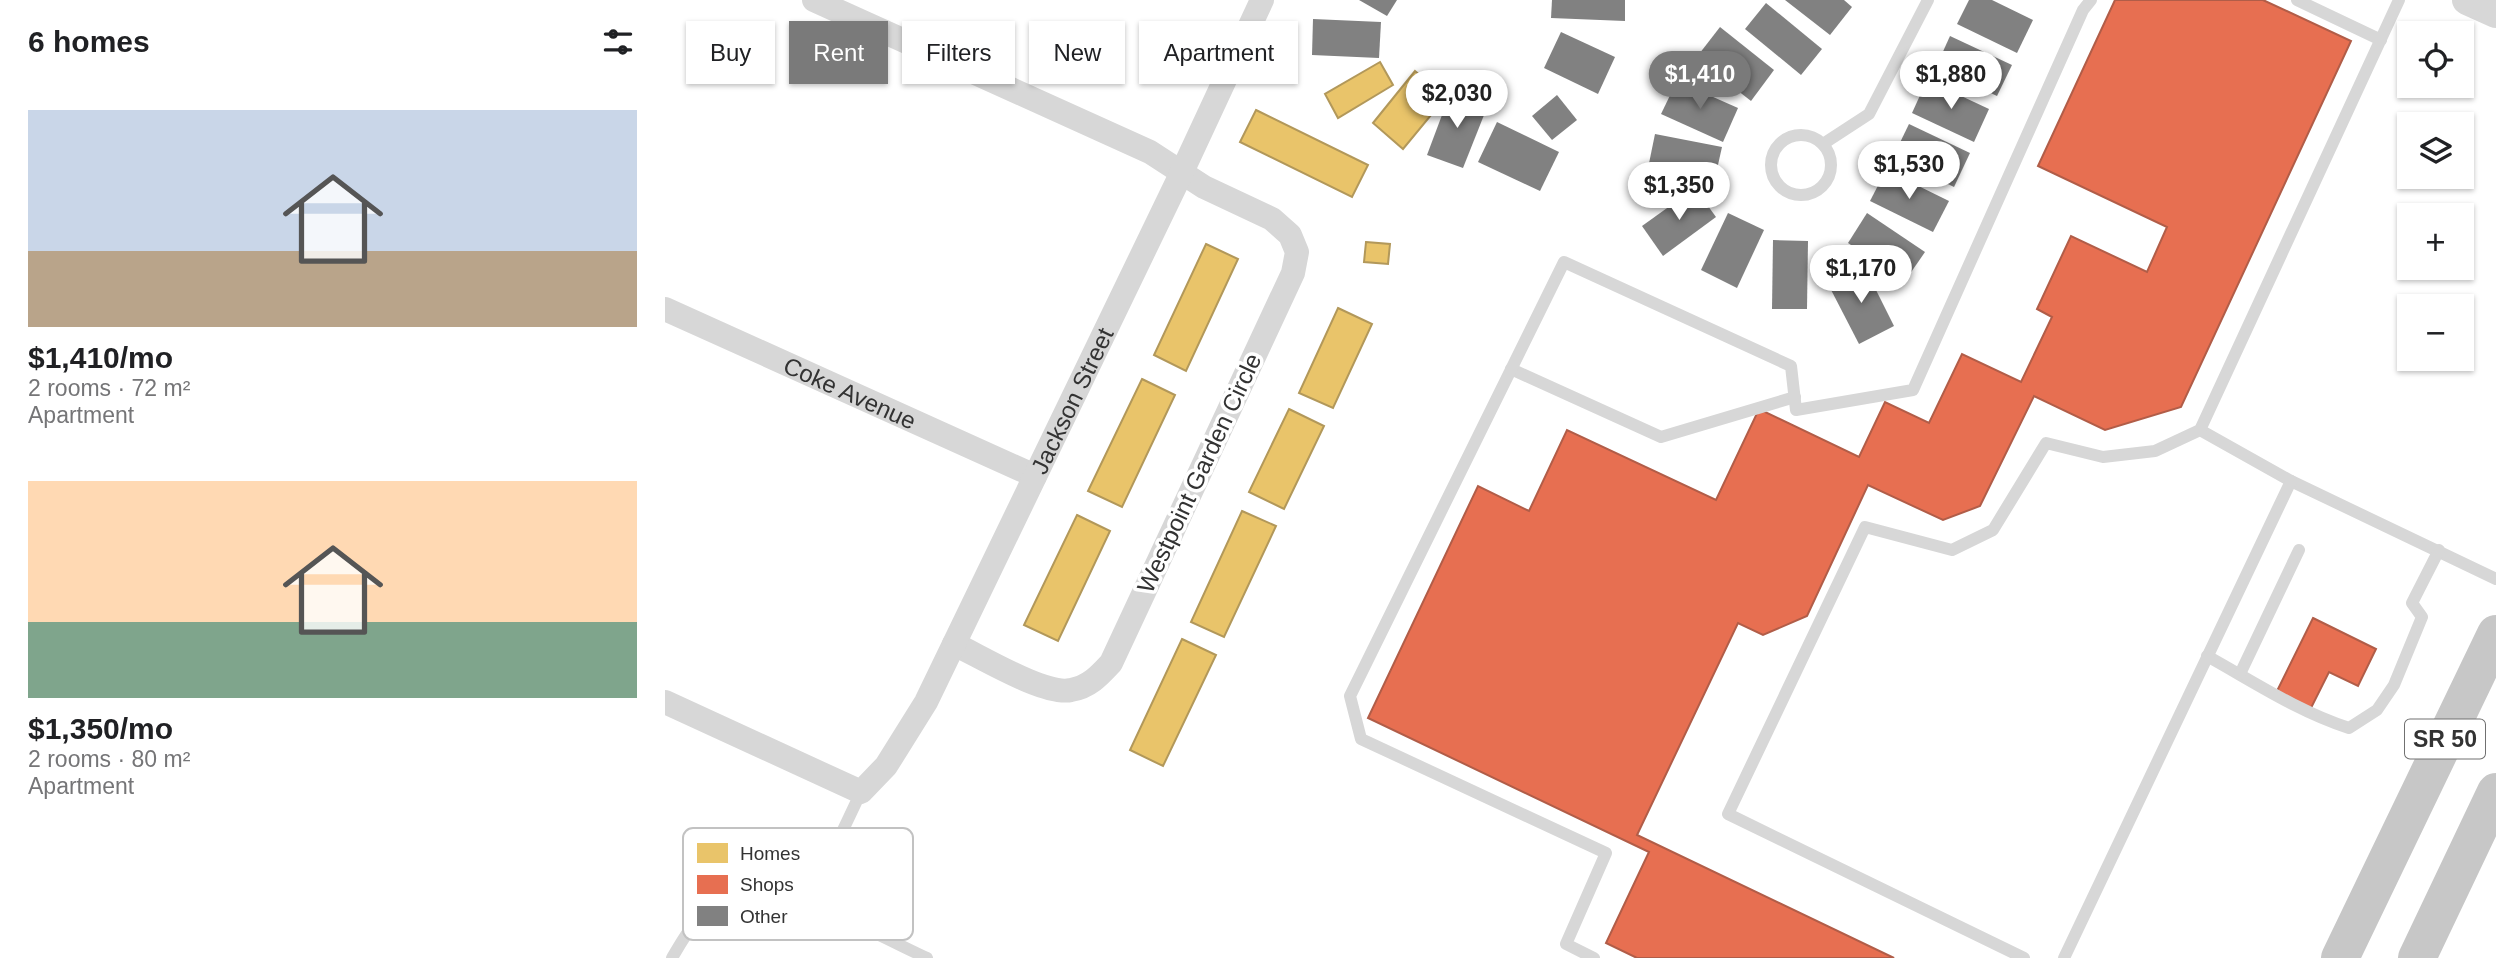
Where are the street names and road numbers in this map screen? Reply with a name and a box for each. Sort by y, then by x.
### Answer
street label: Jackson Street [1025,323,1118,478]
street label: Westpoint Garden Circle [1132,349,1266,597]
street label: Coke Avenue [780,351,920,434]
road number: SR 50 [2405,720,2485,758]

